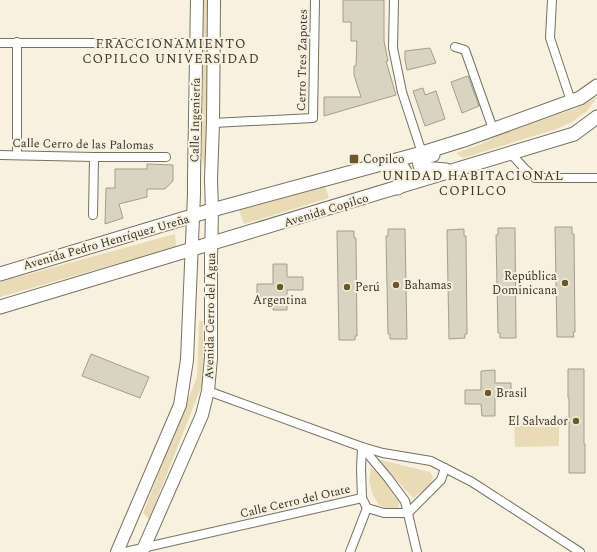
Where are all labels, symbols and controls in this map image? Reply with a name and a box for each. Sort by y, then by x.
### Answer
street label: Cerro Tres Zapotes [292,9,313,111]
district label: FRACCIONAMIENTO COPILCO UNIVERSIDAD [82,34,260,69]
street label: Calle Ingeniería [185,77,206,163]
street label: Calle Cerro de las Palomas [12,134,154,155]
place label: Copilco [363,150,405,169]
marker: Copilco [348,153,360,165]
district label: UNIDAD HABITACIONAL COPILCO [382,166,564,201]
street label: Avenida Copilco [281,189,371,232]
street label: Avenida Pedro Henríquez Ureña [21,210,192,275]
street label: Avenida Cerro del Agua [200,252,221,380]
place label: República Dominicana [492,267,557,300]
place label: Bahamas [404,276,452,295]
place label: Perú [355,278,380,297]
marker: República Dominicana [560,278,570,288]
marker: Bahamas [391,280,401,290]
marker: Argentina [275,282,285,292]
marker: Perú [342,282,352,292]
place label: Argentina [253,291,307,310]
place label: Brasil [496,384,527,403]
marker: Brasil [483,388,493,398]
place label: El Salvador [508,412,568,431]
marker: El Salvador [571,416,581,426]
street label: Calle Cerro del Otate [238,480,352,523]

